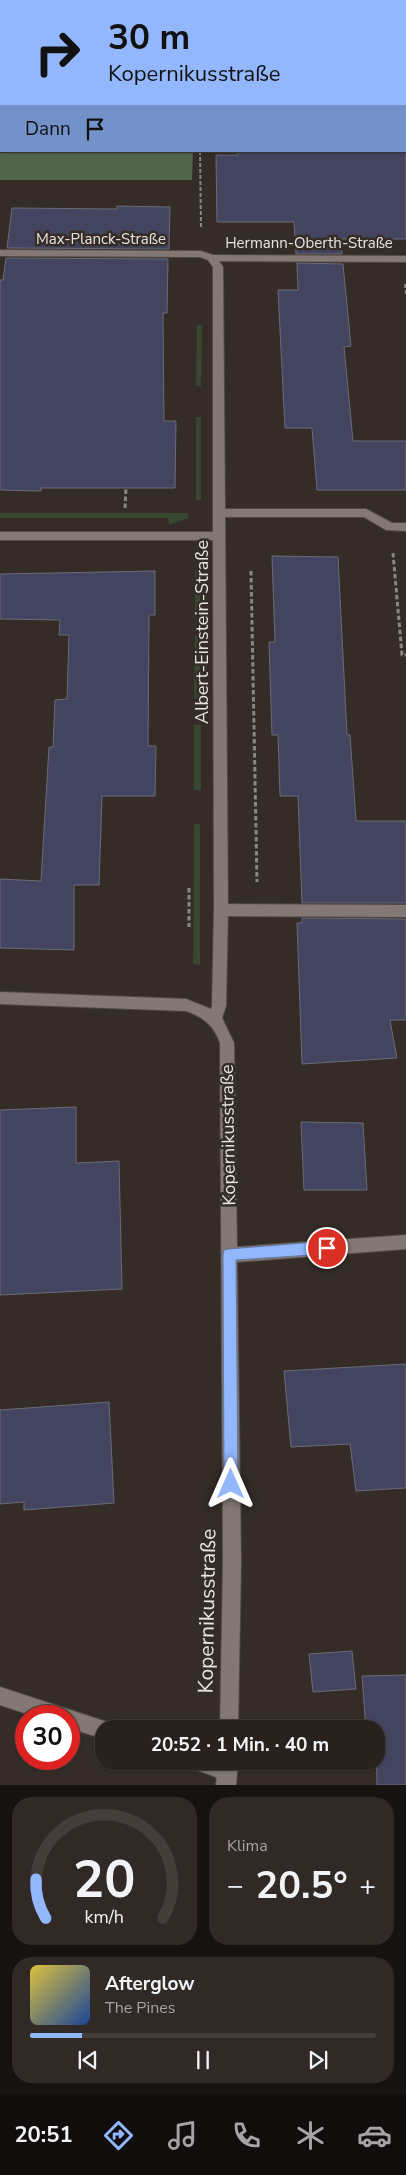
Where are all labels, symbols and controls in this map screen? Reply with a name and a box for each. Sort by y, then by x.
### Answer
text: 30 m [108,14,190,61]
icon: right [25,20,90,85]
text: Kopernikusstraße [108,59,281,89]
icon: arrive [81,115,109,143]
text: Dann [25,116,71,142]
street label: Max-Planck-Straße [36,229,166,249]
street label: Hermann-Oberth-Straße [225,233,393,253]
street label: Albert-Einstein-Straße [190,540,214,724]
street label: Kopernikusstraße [215,1064,241,1206]
pin [306,1227,348,1269]
icon: arrive [313,1234,341,1262]
position arrow [204,1457,256,1509]
street label: Kopernikusstraße [192,1528,222,1694]
speed limit sign: 30 [15,1705,80,1770]
text: 20:52 · 1 Min. · 40 m [151,1732,329,1758]
text: Klima [227,1835,268,1857]
text: 20 [73,1844,136,1915]
text: 20.5° [255,1860,348,1911]
text: − [227,1867,244,1905]
text: + [359,1867,376,1905]
text: km/h [85,1905,124,1929]
text: Afterglow [105,1971,195,1997]
text: The Pines [105,1997,175,2019]
icon: previous [74,2046,102,2074]
icon: pause [189,2046,217,2074]
icon: next [304,2046,332,2074]
icon: directions [101,2118,136,2153]
icon: music [165,2118,200,2153]
icon: phone [229,2118,264,2153]
icon: climate [293,2118,328,2153]
icon: car [357,2118,392,2153]
text: 20:51 [14,2120,73,2150]

